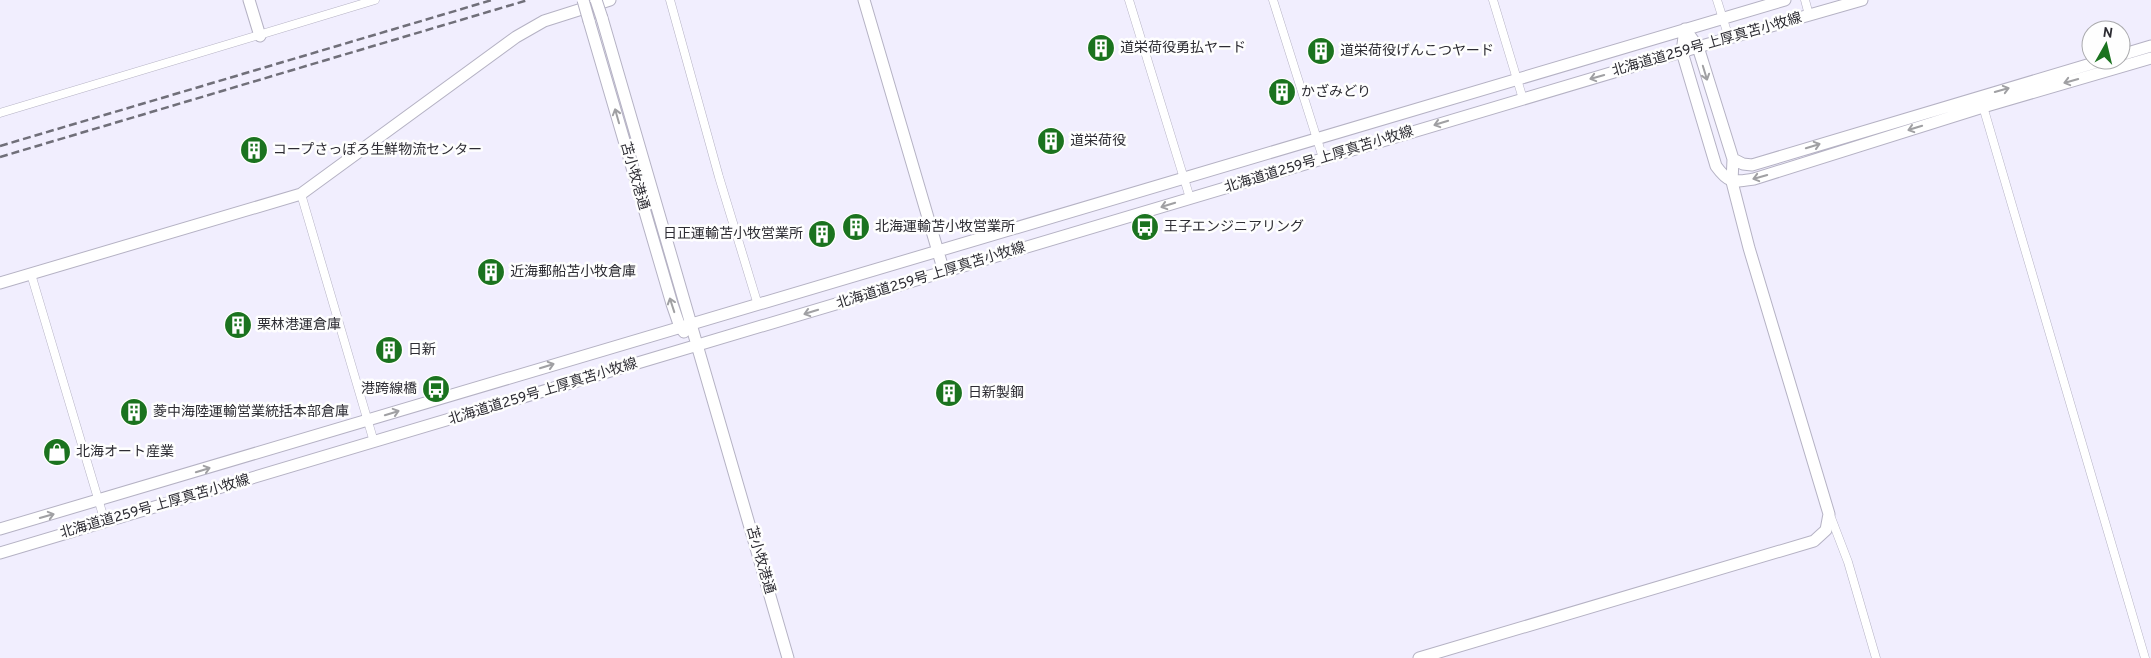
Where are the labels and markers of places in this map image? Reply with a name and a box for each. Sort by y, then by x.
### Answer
building icon: 道栄荷役勇払ヤード [1086,33,1116,63]
building icon: 道栄荷役げんこつヤード [1306,36,1336,66]
place label: 道栄荷役勇払ヤード [1120,40,1246,57]
place label: 道栄荷役げんこつヤード [1340,43,1494,60]
building icon: かざみどり [1267,77,1297,107]
place label: かざみどり [1301,83,1371,101]
building icon: 道栄荷役 [1036,126,1066,156]
place label: 道栄荷役 [1070,133,1126,150]
building icon: コープさっぽろ生鮮物流センター [239,135,269,165]
place label: コープさっぽろ生鮮物流センター [273,141,482,159]
building icon: 北海運輸苫小牧営業所 [841,212,871,242]
bus stop icon: 王子エンジニアリング [1130,212,1160,242]
place label: 北海運輸苫小牧営業所 [875,218,1015,236]
building icon: 日正運輸苫小牧営業所 [807,219,837,249]
place label: 王子エンジニアリング [1164,219,1304,236]
place label: 日正運輸苫小牧営業所 [663,225,803,243]
building icon: 近海郵船苫小牧倉庫 [476,257,506,287]
place label: 近海郵船苫小牧倉庫 [510,263,636,281]
building icon: 栗林港運倉庫 [223,310,253,340]
place label: 栗林港運倉庫 [257,317,341,334]
building icon: 日新 [374,335,404,365]
place label: 日新 [408,342,436,359]
bus stop icon: 港跨線橋 [421,374,451,404]
building icon: 日新製鋼 [934,378,964,408]
place label: 港跨線橋 [361,381,417,398]
place label: 日新製鋼 [968,385,1024,402]
building icon: 菱中海陸運輸営業統括本部倉庫 [119,397,149,427]
place label: 菱中海陸運輸営業統括本部倉庫 [153,403,349,421]
shop icon: 北海オート産業 [42,437,72,467]
place label: 北海オート産業 [76,443,174,461]

